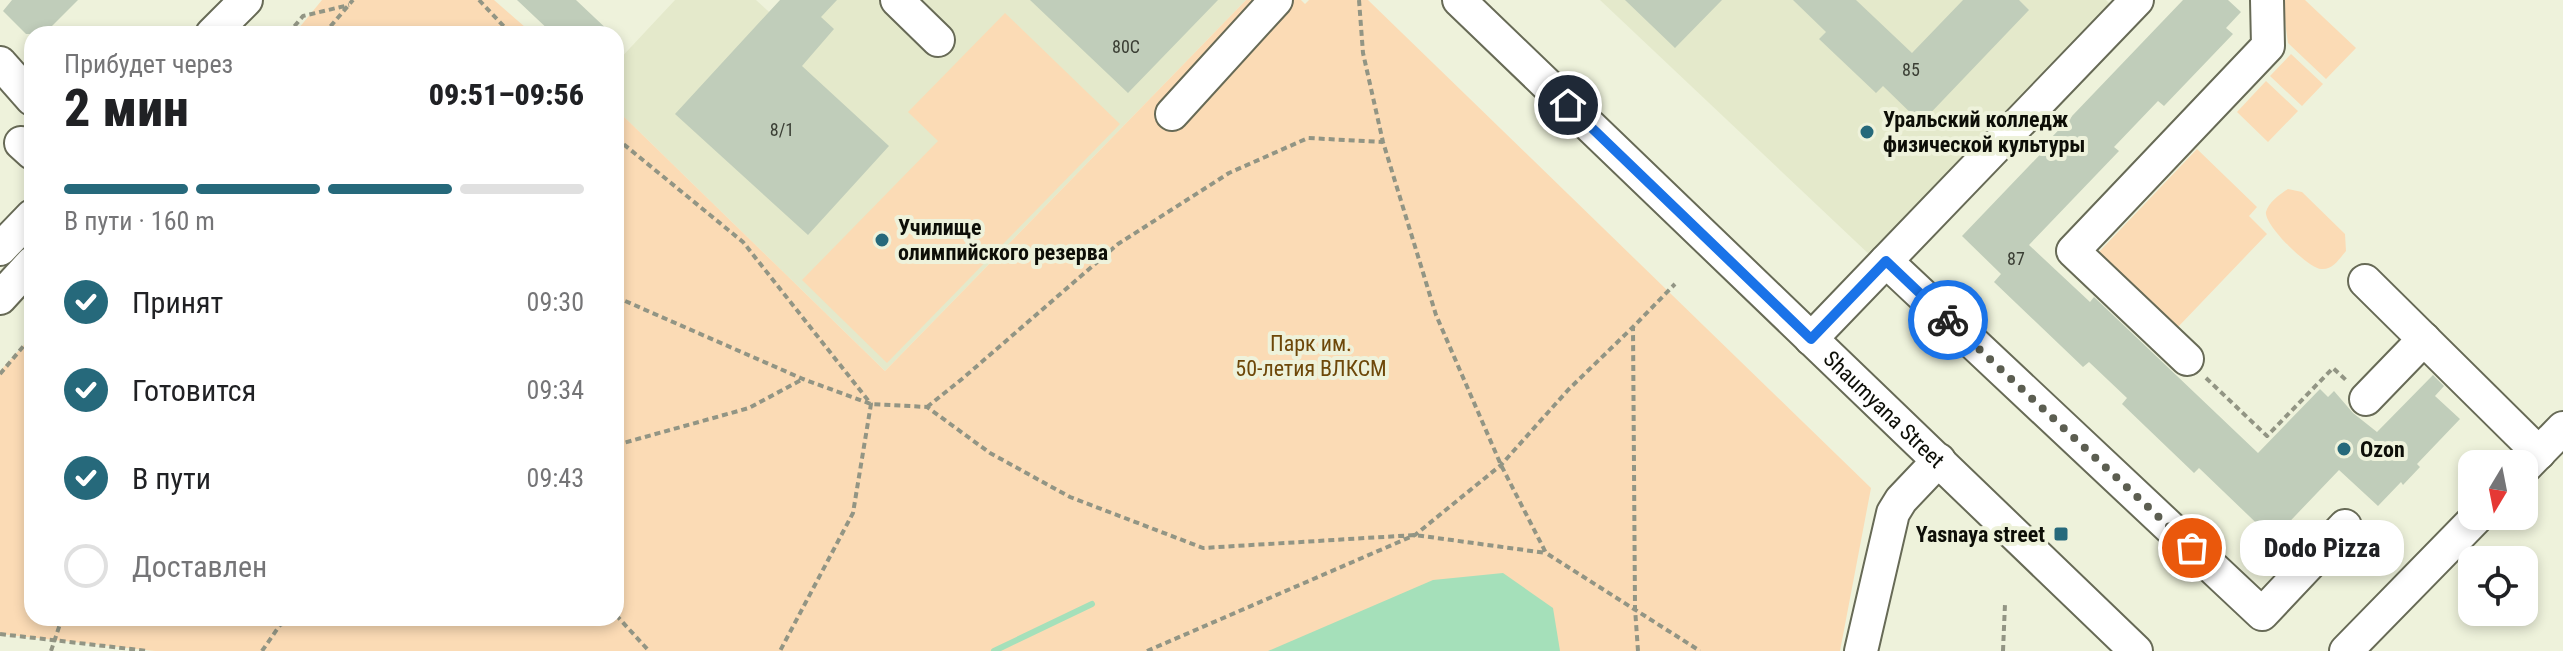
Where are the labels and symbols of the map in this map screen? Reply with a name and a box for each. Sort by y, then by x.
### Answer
house number: 80С [1112,36,1140,57]
house number: 85 [1902,59,1920,80]
pin [1534,71,1602,139]
place label: Уральский колледж физической культуры [1883,107,2085,157]
house number: 8/1 [770,119,794,140]
marker: Уральский колледж физической культуры [1858,123,1876,141]
place label: Училище олимпийского резерва [898,215,1108,265]
marker: Училище олимпийского резерва [873,231,891,249]
house number: 87 [2007,248,2025,269]
courier [1908,280,1988,360]
park label: Парк им. 50-летия ВЛКСМ [1235,331,1387,381]
street label: Shaumyana Street [1819,346,1949,473]
place label: Ozon [2360,437,2405,462]
marker: Ozon [2335,440,2353,458]
north arrow [2458,450,2538,530]
pin [2158,514,2226,582]
callout: Dodo Pizza [2240,520,2404,576]
place label: Yasnaya street [1916,522,2045,547]
marker: Yasnaya street [2052,525,2070,543]

